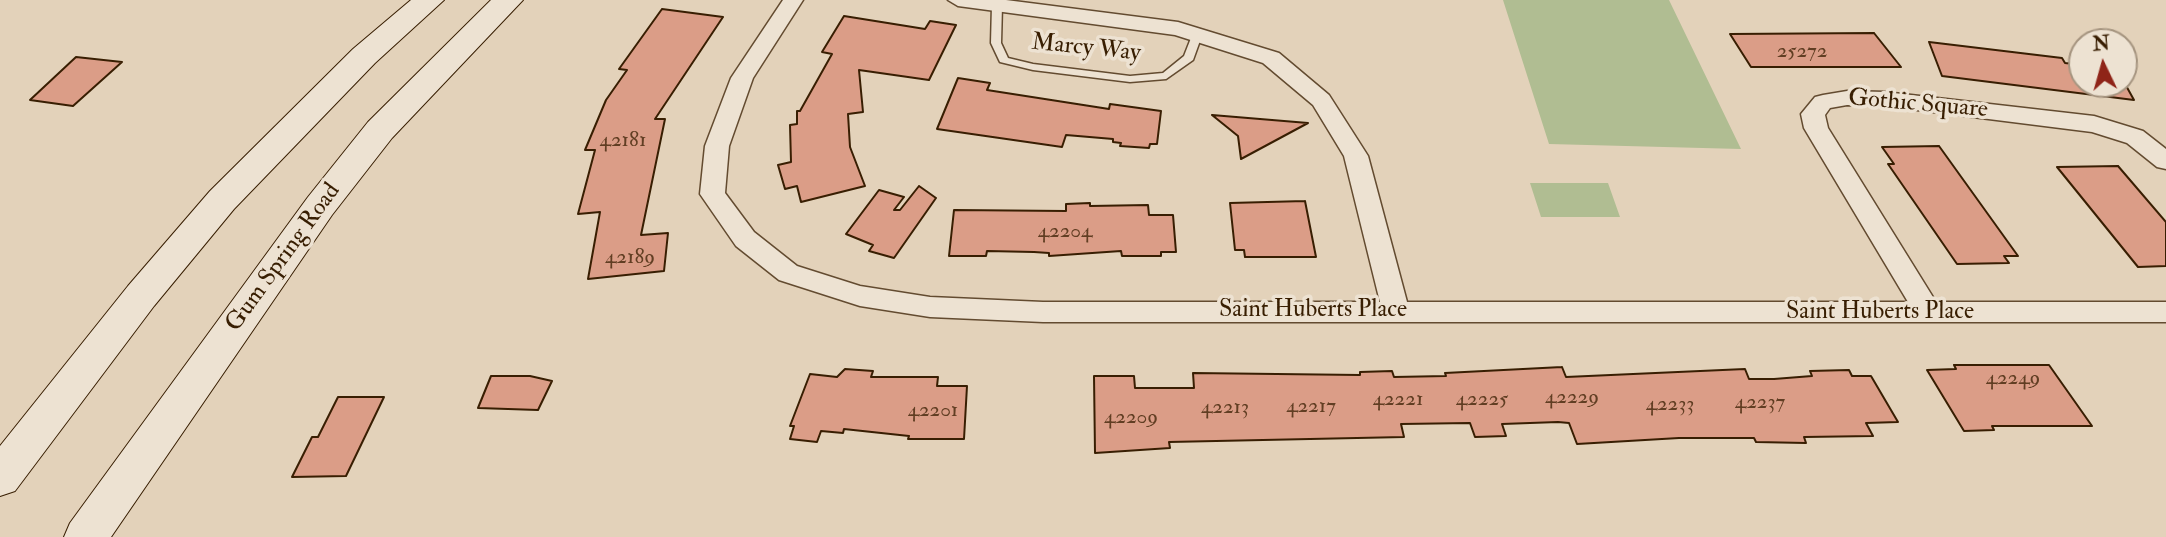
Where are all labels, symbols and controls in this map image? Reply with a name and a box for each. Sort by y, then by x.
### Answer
north arrow [2068,28,2138,98]
street label: Marcy Way [1030,29,1142,69]
text: N [2092,31,2111,57]
house number: 25272 [1777,39,1827,65]
street label: Gothic Square [1847,85,1989,125]
house number: 42181 [600,128,646,154]
street label: Gum Spring Road [221,178,347,338]
house number: 42204 [1038,219,1092,245]
house number: 42189 [605,245,655,271]
street label: Saint Huberts Place [1219,297,1407,325]
street label: Saint Huberts Place [1786,299,1974,327]
house number: 42249 [1986,366,2040,392]
house number: 42229 [1545,385,1599,411]
house number: 42221 [1373,387,1423,413]
house number: 42225 [1456,387,1508,413]
house number: 42237 [1735,390,1785,416]
house number: 42233 [1646,392,1694,418]
house number: 42217 [1286,394,1336,420]
house number: 42213 [1201,395,1249,421]
house number: 42201 [908,398,958,424]
house number: 42209 [1104,405,1158,431]

